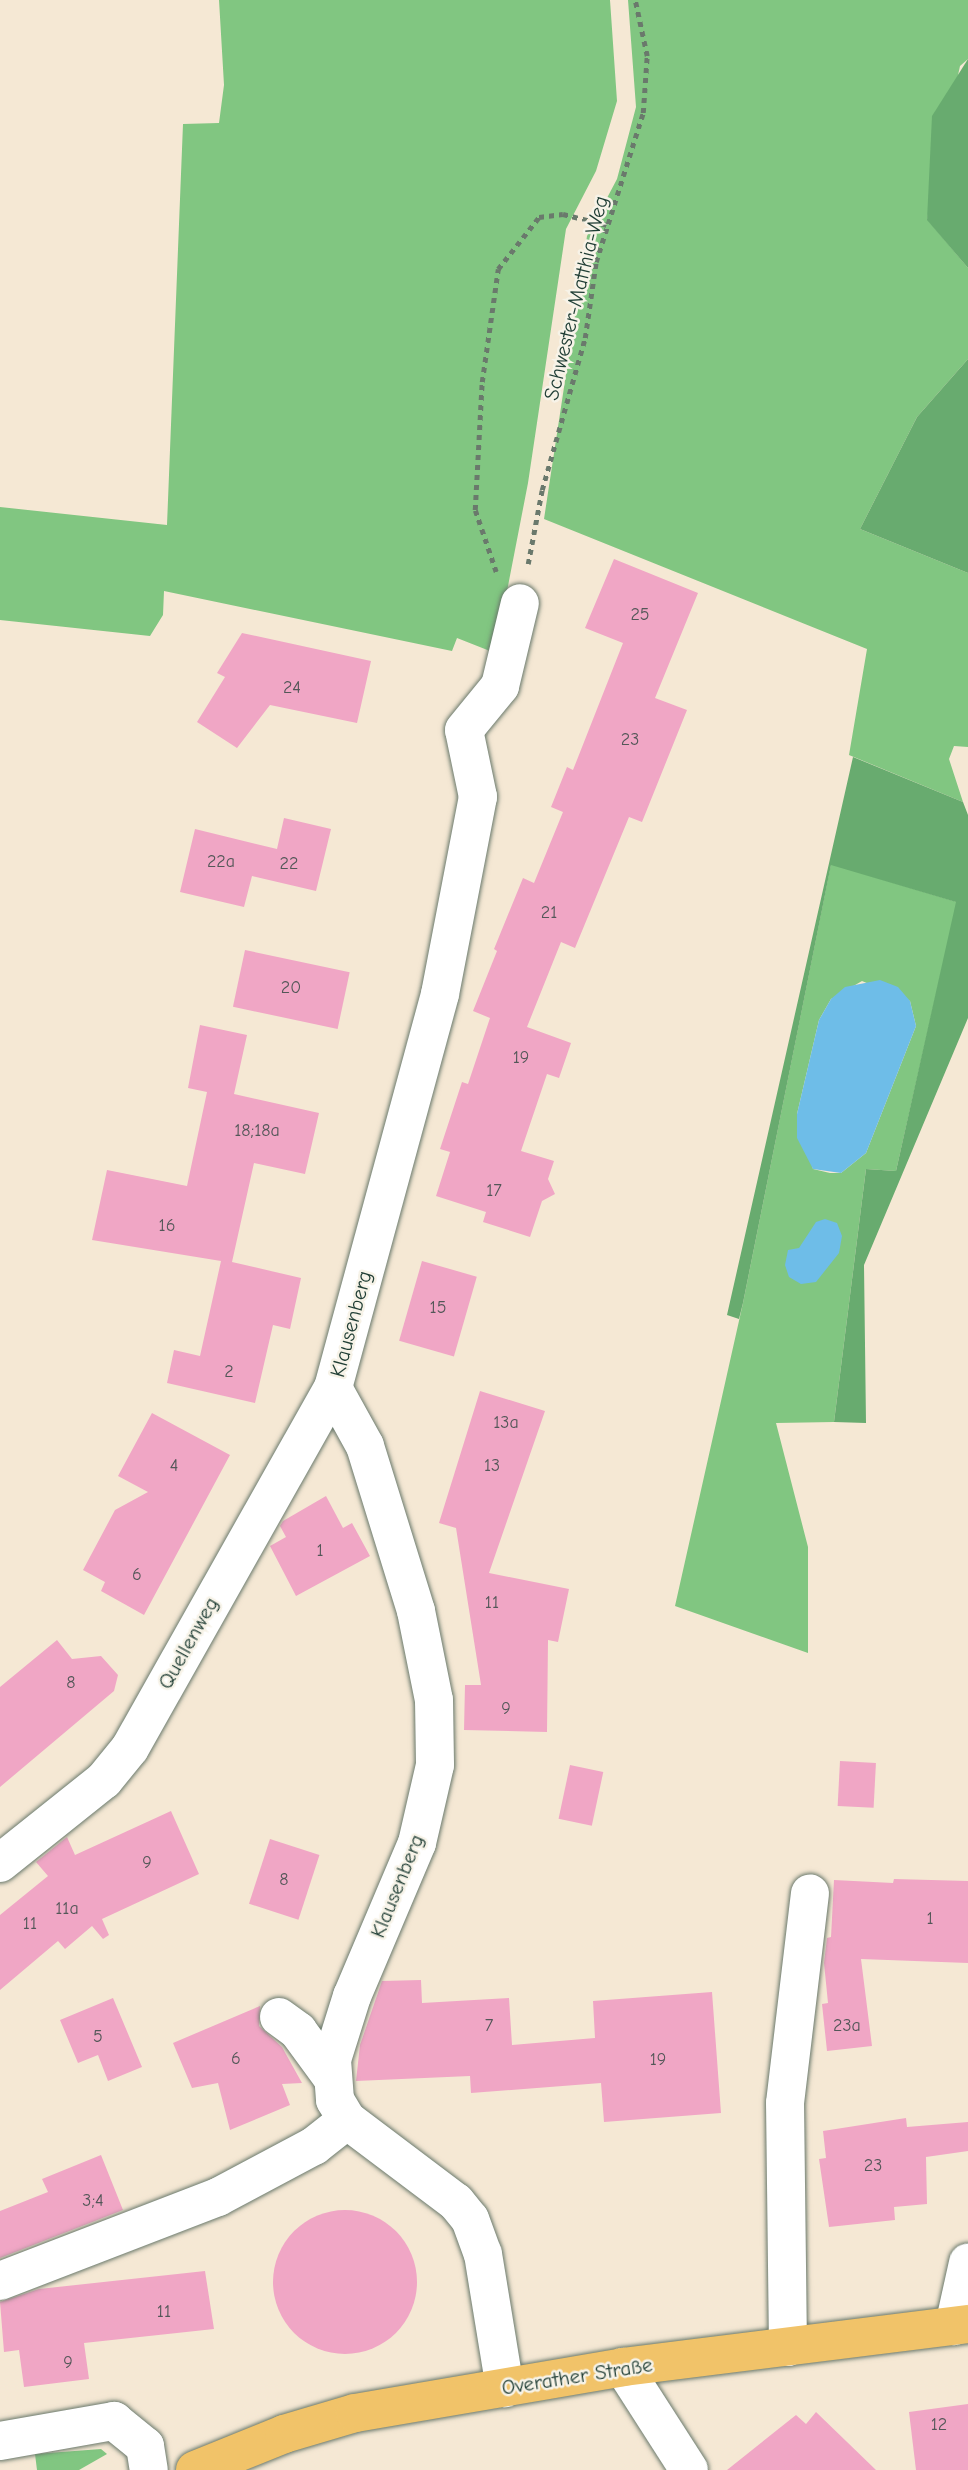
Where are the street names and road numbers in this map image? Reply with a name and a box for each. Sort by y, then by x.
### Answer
street label: Schwester-Matthia-Weg [538,193,614,403]
street label: Klausenberg [325,1268,377,1380]
street label: Quellenweg [152,1593,224,1693]
street label: Klausenberg [365,1831,429,1941]
street label: Overather Straße [500,2352,654,2400]

